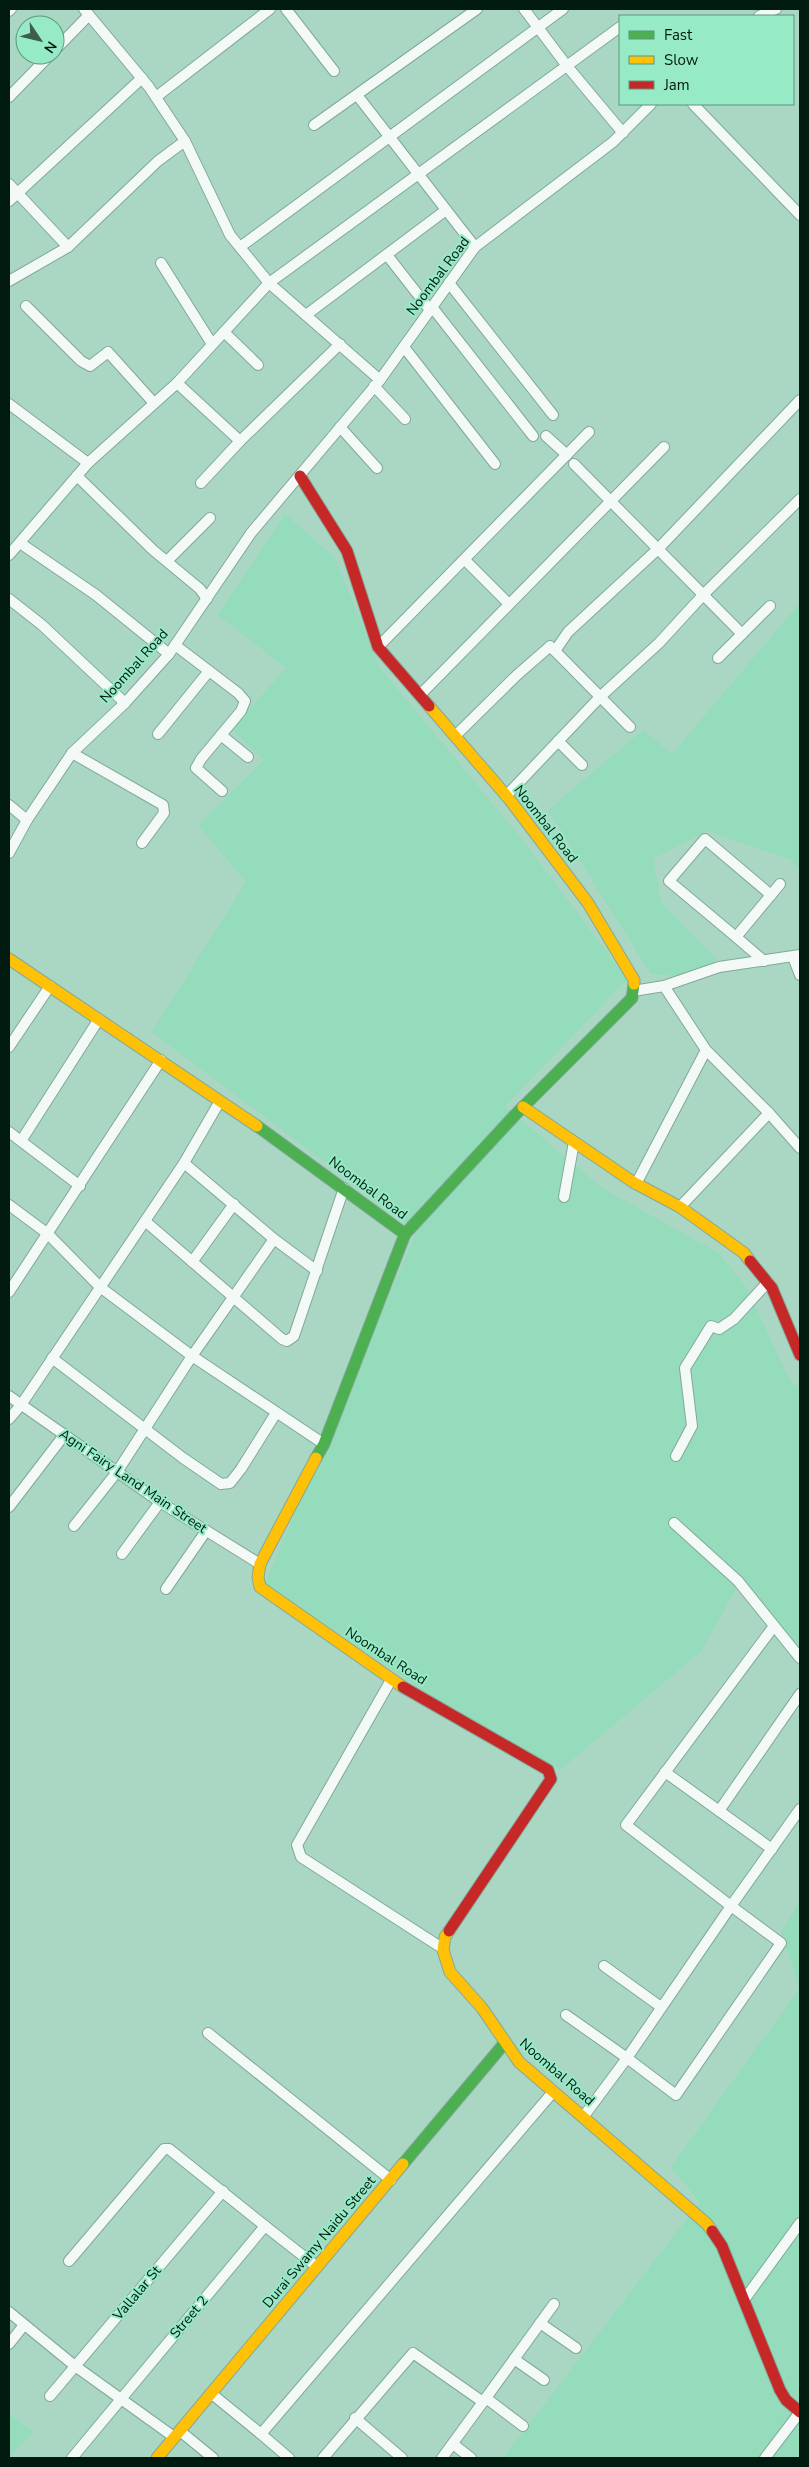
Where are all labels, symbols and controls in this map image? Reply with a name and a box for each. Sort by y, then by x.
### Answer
north arrow [15,15,65,65]
legend [619,15,794,105]
text: Fast [664,25,693,45]
text: N [39,37,61,57]
text: Slow [664,50,699,70]
text: Jam [663,75,690,95]
street label: Noombal Road [402,233,474,319]
street label: Noombal Road [96,625,172,707]
street label: Noombal Road [510,781,582,867]
street label: Noombal Road [325,1152,411,1224]
street label: Agni Fairy Land Main Street [55,1424,211,1538]
street label: Noombal Road [341,1622,431,1690]
street label: Noombal Road [515,2034,599,2110]
street label: Durai Swamy Naidu Street [258,2172,380,2312]
street label: Vallalar St [108,2262,165,2325]
street label: Street 2 [166,2292,212,2342]

